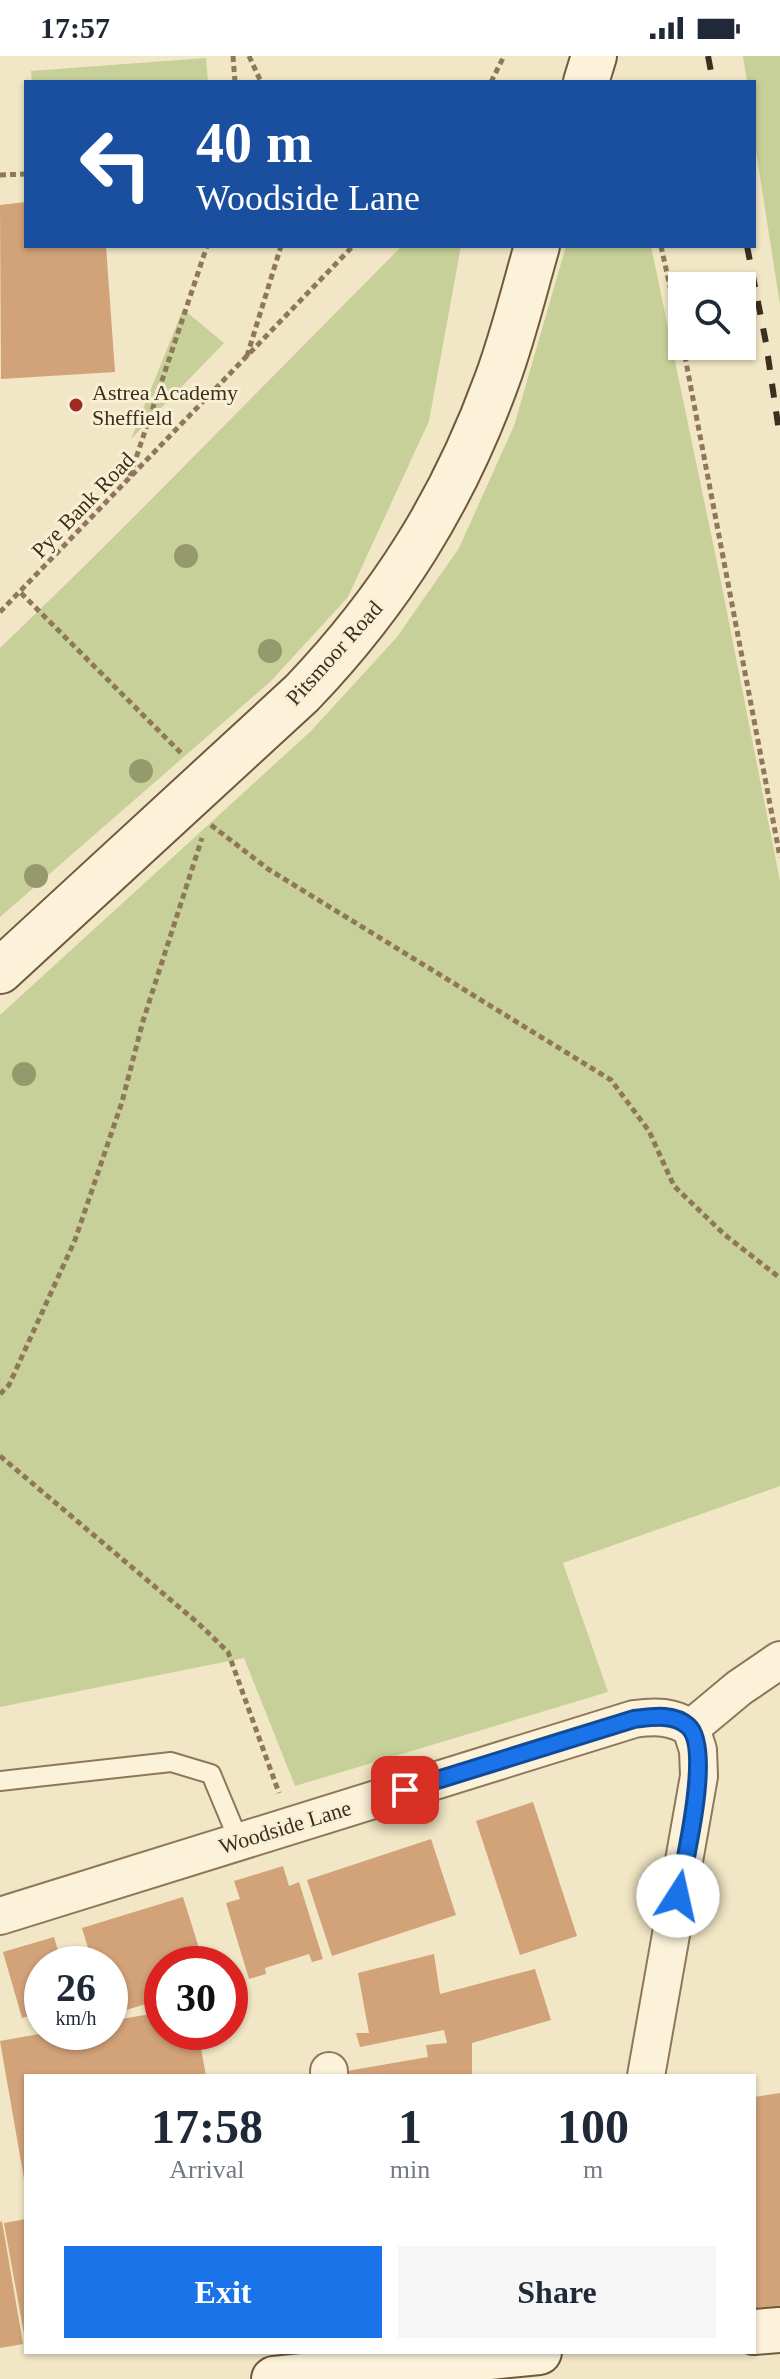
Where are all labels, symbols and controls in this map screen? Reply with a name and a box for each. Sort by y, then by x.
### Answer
text: 17:57 [40,11,110,44]
icon: left [64,112,168,216]
text: 40 m [196,112,313,174]
text: Woodside Lane [196,178,420,218]
map controls [668,272,756,360]
button: search [668,272,756,360]
place label: Astrea Academy Sheffield [92,380,238,430]
marker: Astrea Academy Sheffield [67,396,85,414]
street label: Pye Bank Road [26,447,140,563]
street label: Pitsmoor Road [281,596,387,710]
pin [371,1756,439,1824]
icon: arrive [383,1768,427,1812]
street label: Woodside Lane [216,1795,354,1859]
position arrow [636,1854,720,1938]
speed limit sign: 30 [144,1946,248,2050]
text: 26 [56,1965,96,2010]
text: km/h [55,2007,97,2029]
text: 17:58 [151,2100,263,2153]
text: 1 [398,2100,422,2153]
text: 100 [557,2100,629,2153]
text: Arrival [169,2155,244,2184]
text: min [390,2155,430,2184]
text: m [583,2155,603,2184]
button: Exit [64,2246,382,2338]
button: Share [398,2246,716,2338]

